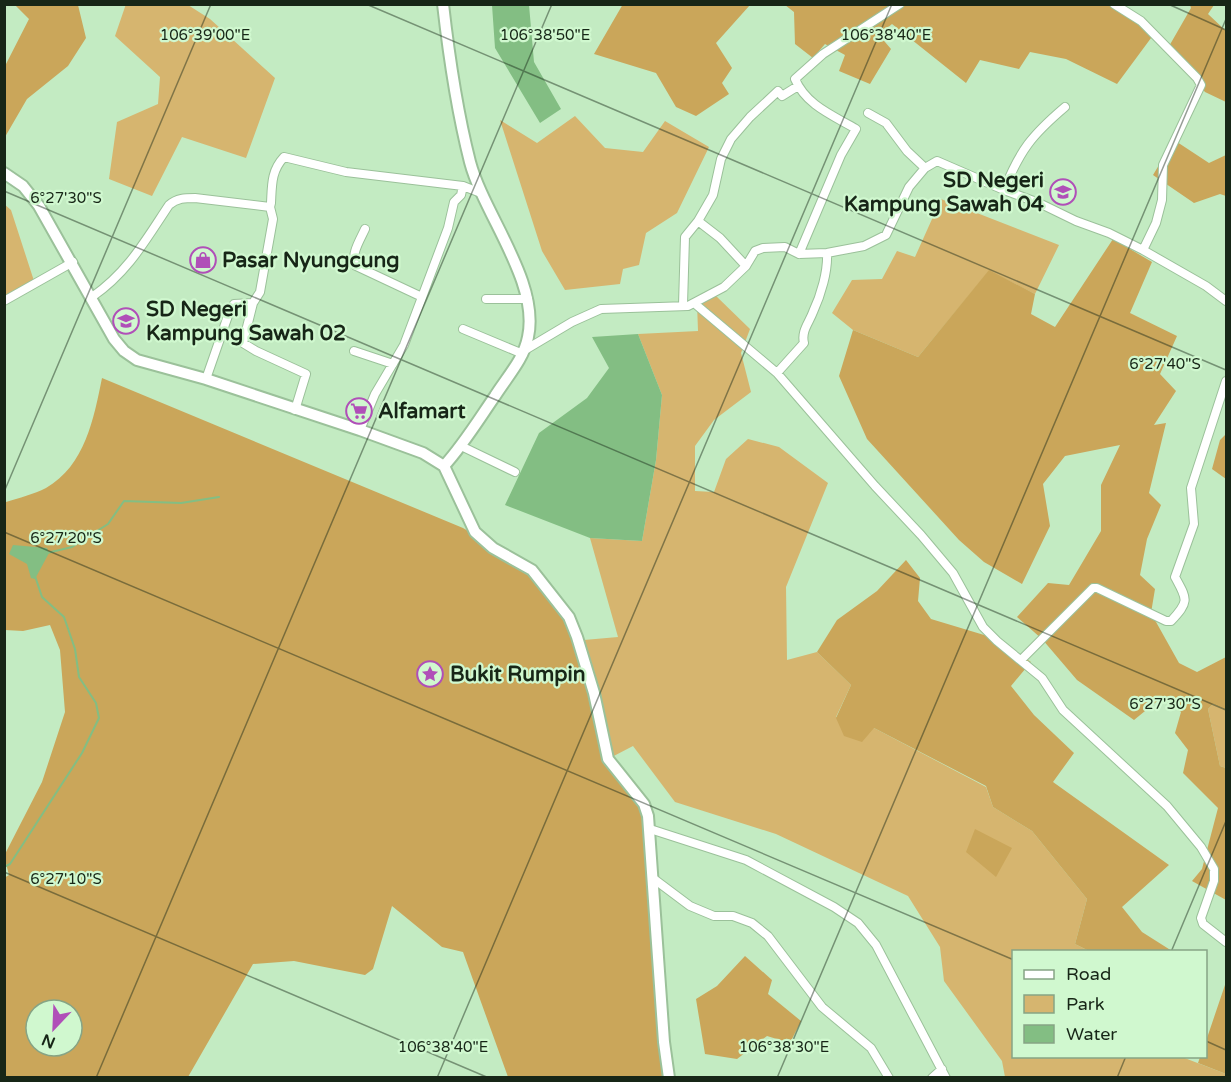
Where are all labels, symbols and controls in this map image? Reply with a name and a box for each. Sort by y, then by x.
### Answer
text: 106°39'00"E [160,26,250,44]
text: 106°38'50"E [500,26,590,44]
text: 106°38'40"E [841,26,931,44]
place label: SD Negeri Kampung Sawah 04 [844,168,1044,217]
school or university icon: SD Negeri Kampung Sawah 04 [1048,177,1078,207]
text: 6°27'30"S [30,189,102,207]
shop icon: Pasar Nyungcung [188,245,218,275]
place label: Pasar Nyungcung [222,248,400,273]
place label: SD Negeri Kampung Sawah 02 [146,297,346,346]
school or university icon: SD Negeri Kampung Sawah 02 [111,306,141,336]
text: 6°27'40"S [1129,355,1201,373]
supermarket icon: Alfamart [344,396,374,426]
place label: Alfamart [378,399,465,424]
text: 6°27'20"S [30,529,102,547]
place icon: Bukit Rumpin [415,659,445,689]
place label: Bukit Rumpin [450,662,586,687]
text: 6°27'30"S [1129,695,1201,713]
text: 6°27'10"S [30,870,102,888]
legend [1012,950,1207,1058]
text: Road [1066,963,1111,985]
text: Park [1066,993,1105,1015]
north arrow [24,998,84,1058]
text: Water [1066,1023,1117,1045]
text: N [39,1029,58,1053]
text: 106°38'40"E [398,1038,488,1056]
text: 106°38'30"E [739,1038,829,1056]

